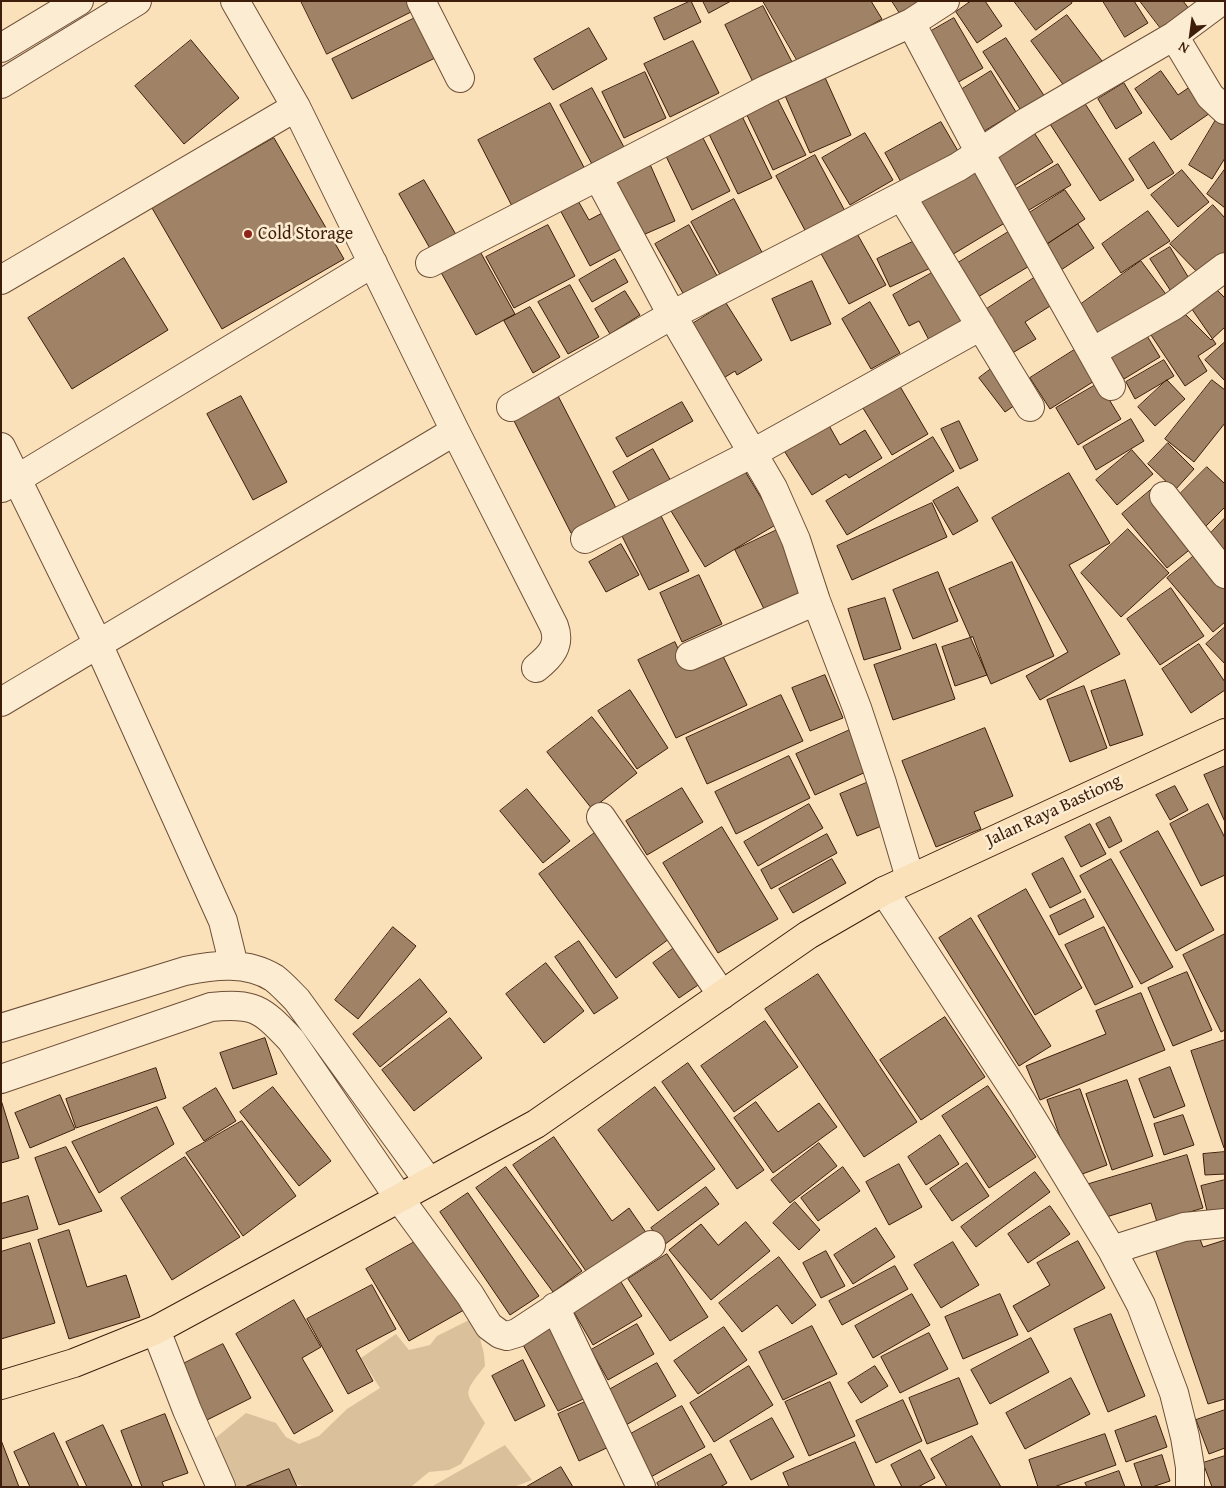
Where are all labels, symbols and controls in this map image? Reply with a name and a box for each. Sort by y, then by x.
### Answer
north arrow [1166,10,1216,60]
text: N [1174,37,1193,59]
place label: Cold Storage [258,223,353,245]
marker: Cold Storage [242,228,254,240]
street label: Jalan Raya Bastiong [983,770,1125,852]

